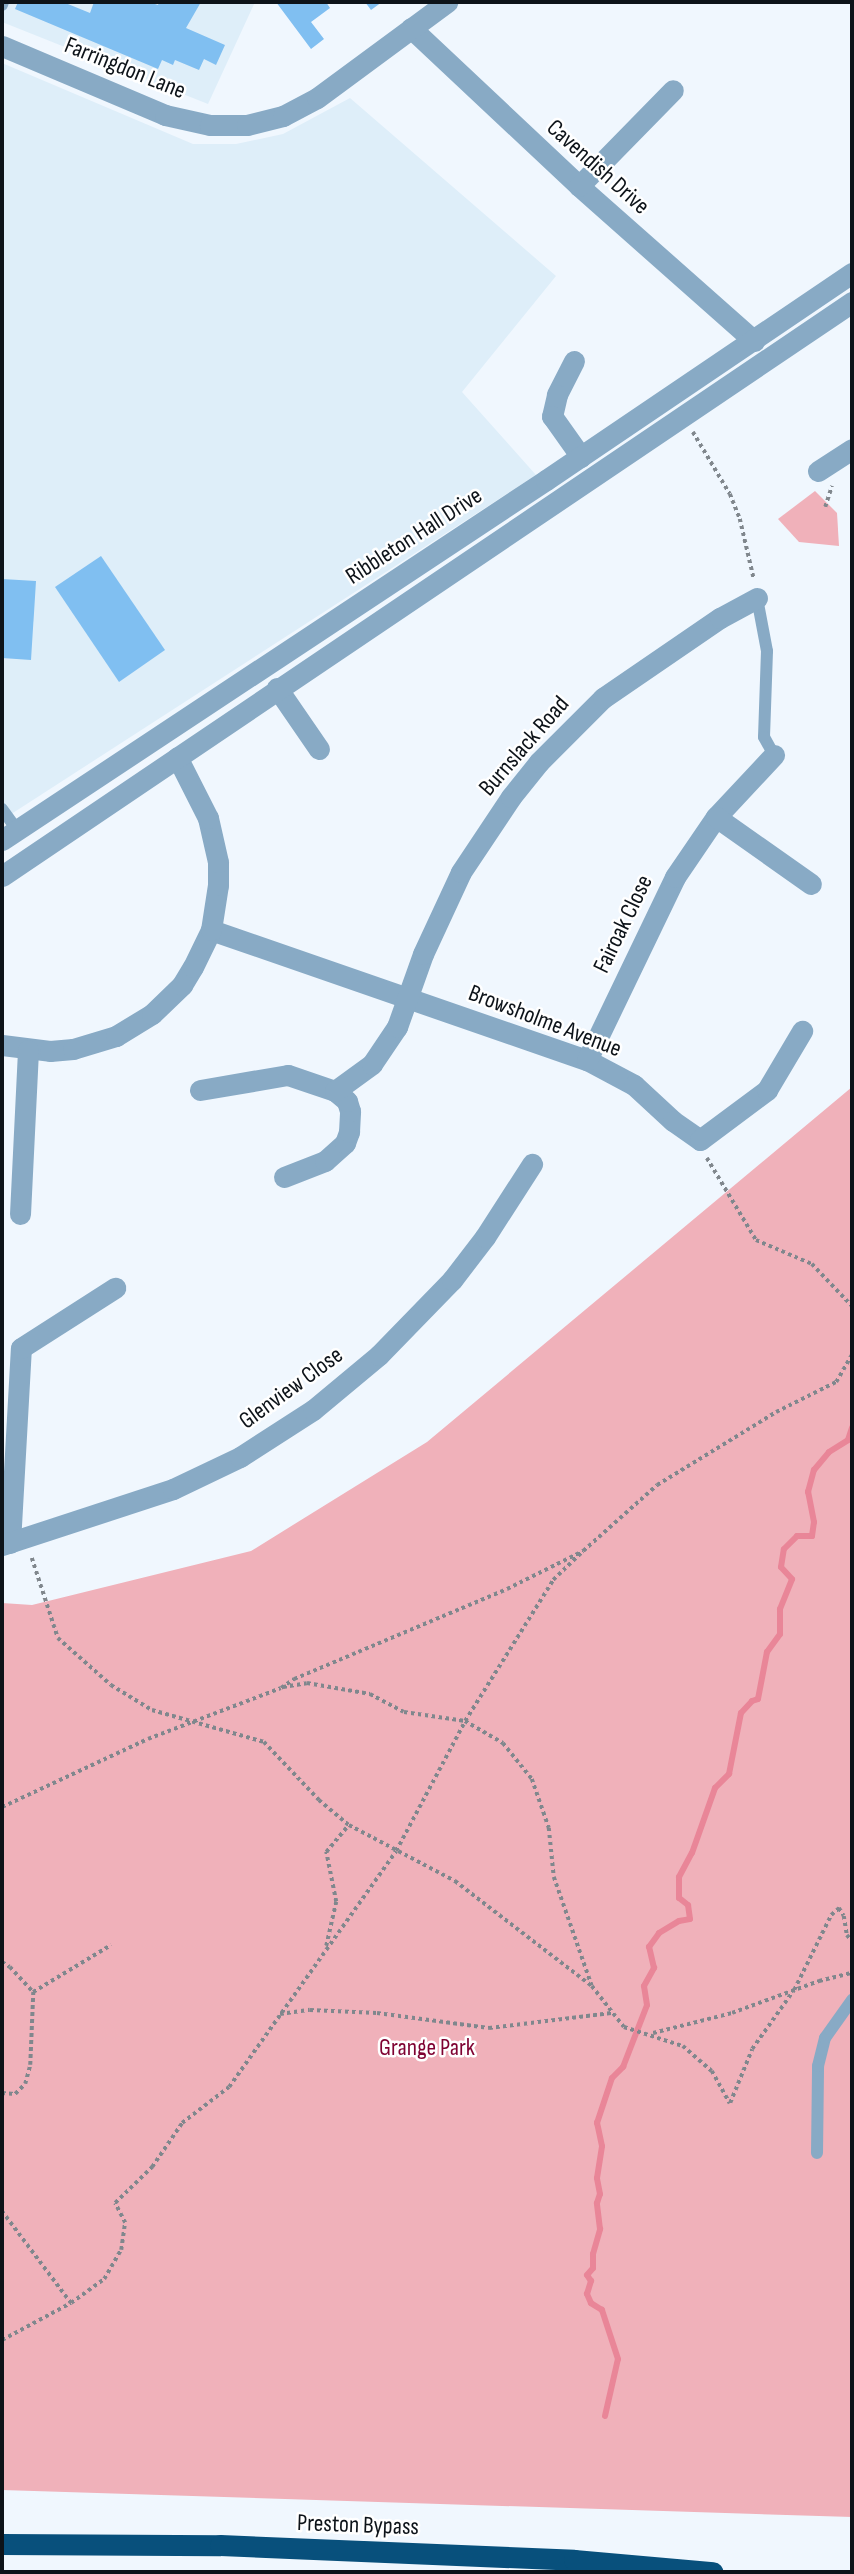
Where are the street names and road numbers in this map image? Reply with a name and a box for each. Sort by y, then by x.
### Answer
street label: Farringdon Lane [60,31,190,105]
street label: Cavendish Drive [541,113,655,221]
street label: Ribbleton Hall Drive [340,481,488,591]
street label: Burnslack Road [473,690,575,802]
street label: Fairoak Close [587,870,659,978]
street label: Browsholme Avenue [465,979,625,1063]
street label: Glenview Close [233,1341,349,1435]
street label: Preston Bypass [297,2508,419,2542]

